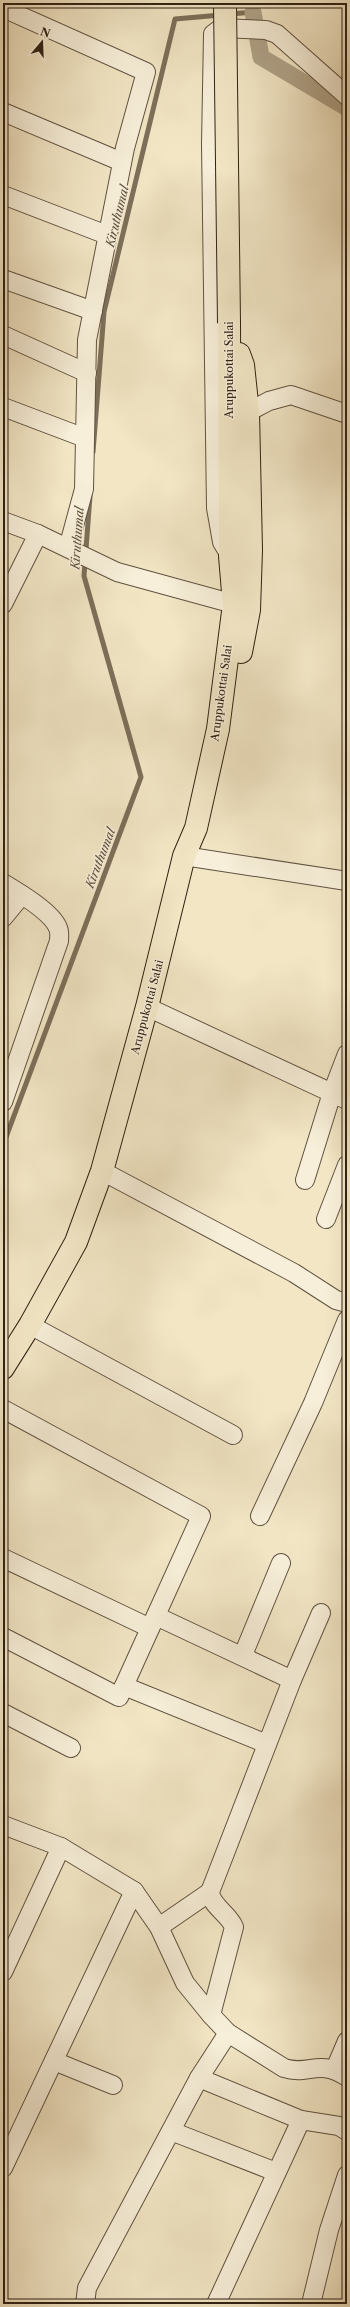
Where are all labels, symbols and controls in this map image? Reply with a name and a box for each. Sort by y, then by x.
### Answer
north arrow [22,22,62,62]
text: N [38,24,52,41]
water label: Kiruthumal [102,182,132,249]
street label: Aruppukottai Salai [222,321,236,420]
water label: Kiruthumal [67,505,87,571]
street label: Aruppukottai Salai [207,643,235,743]
water label: Kiruthumal [81,825,119,891]
street label: Aruppukottai Salai [127,958,167,1057]

